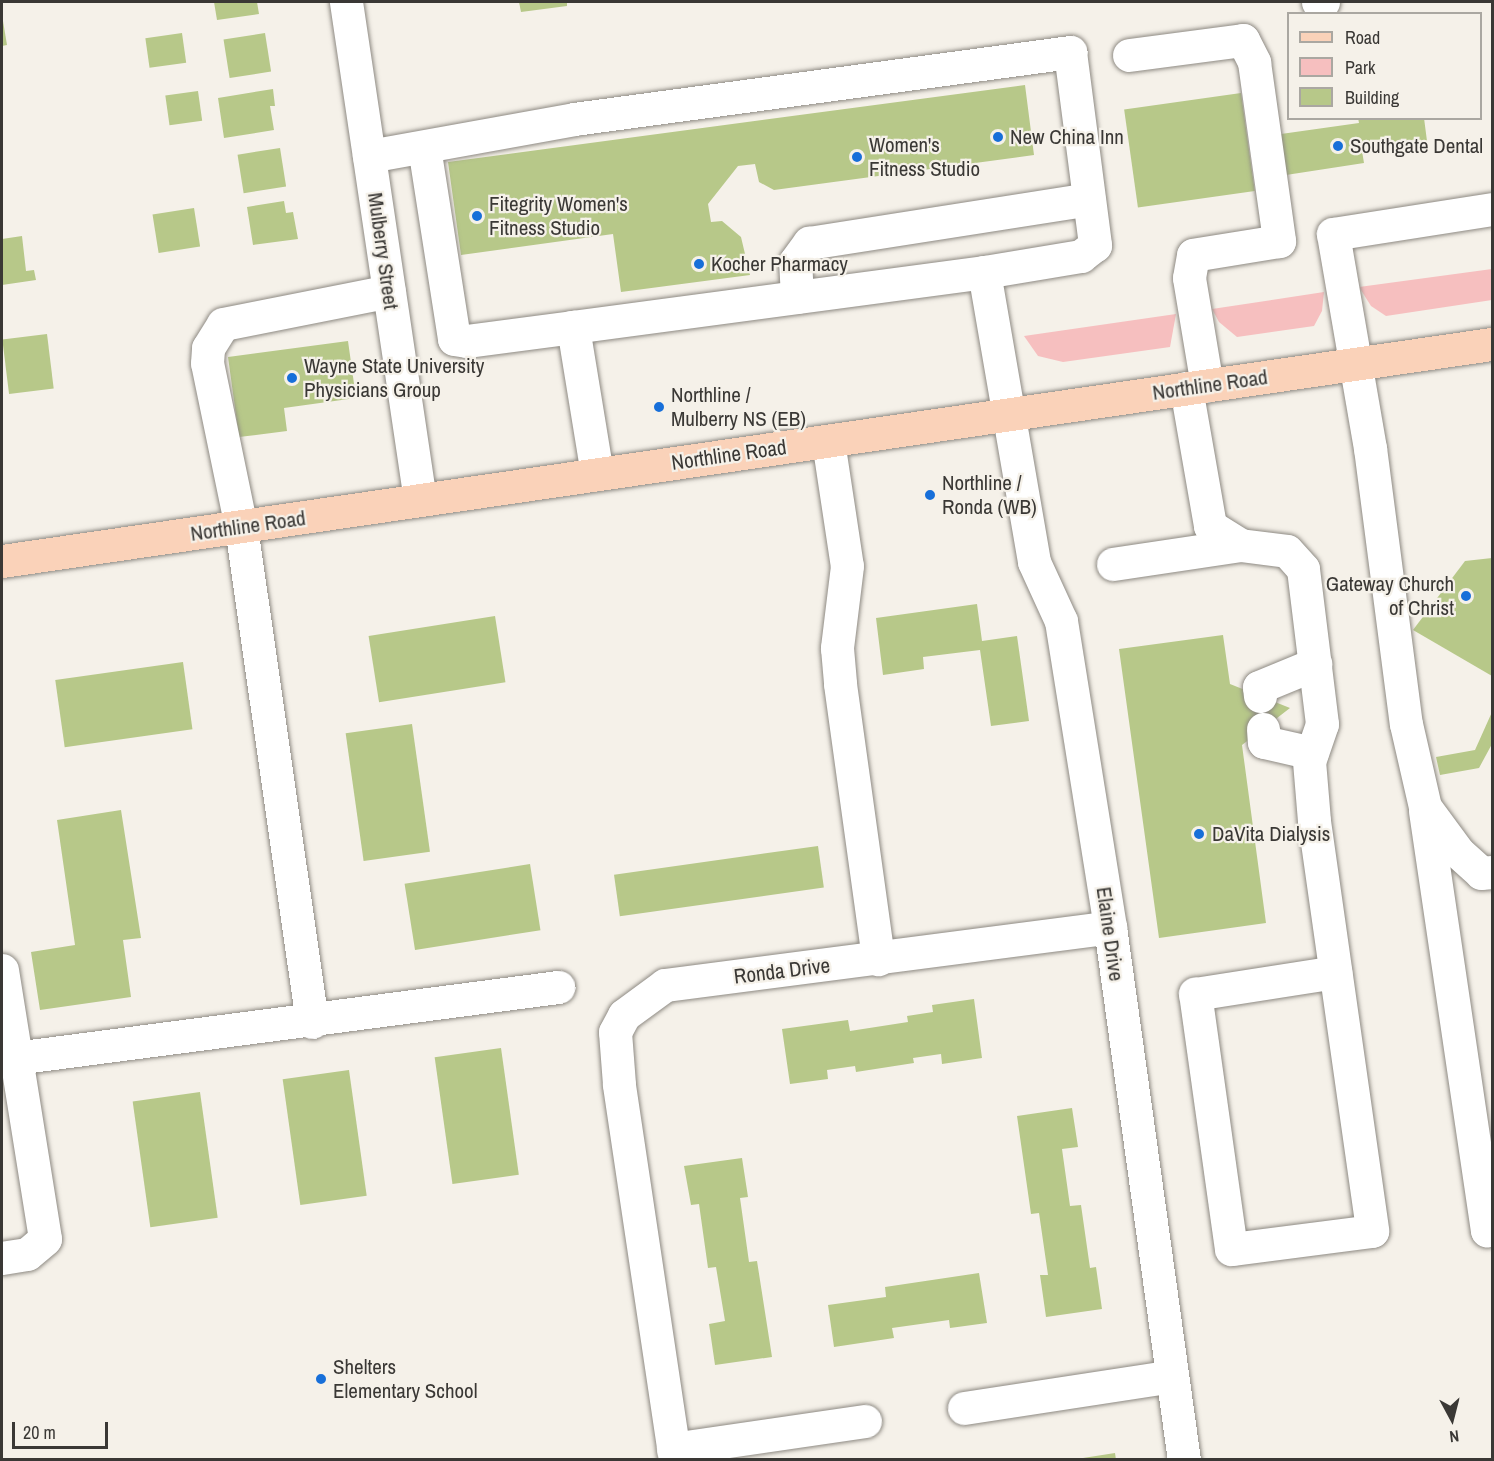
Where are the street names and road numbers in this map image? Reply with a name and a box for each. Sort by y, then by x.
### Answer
street label: Mulberry Street [362,191,404,311]
street label: Northline Road [1151,364,1269,406]
street label: Northline Road [670,434,788,476]
street label: Northline Road [189,505,307,547]
street label: Elaine Drive [1091,885,1129,983]
street label: Ronda Drive [732,953,832,989]

